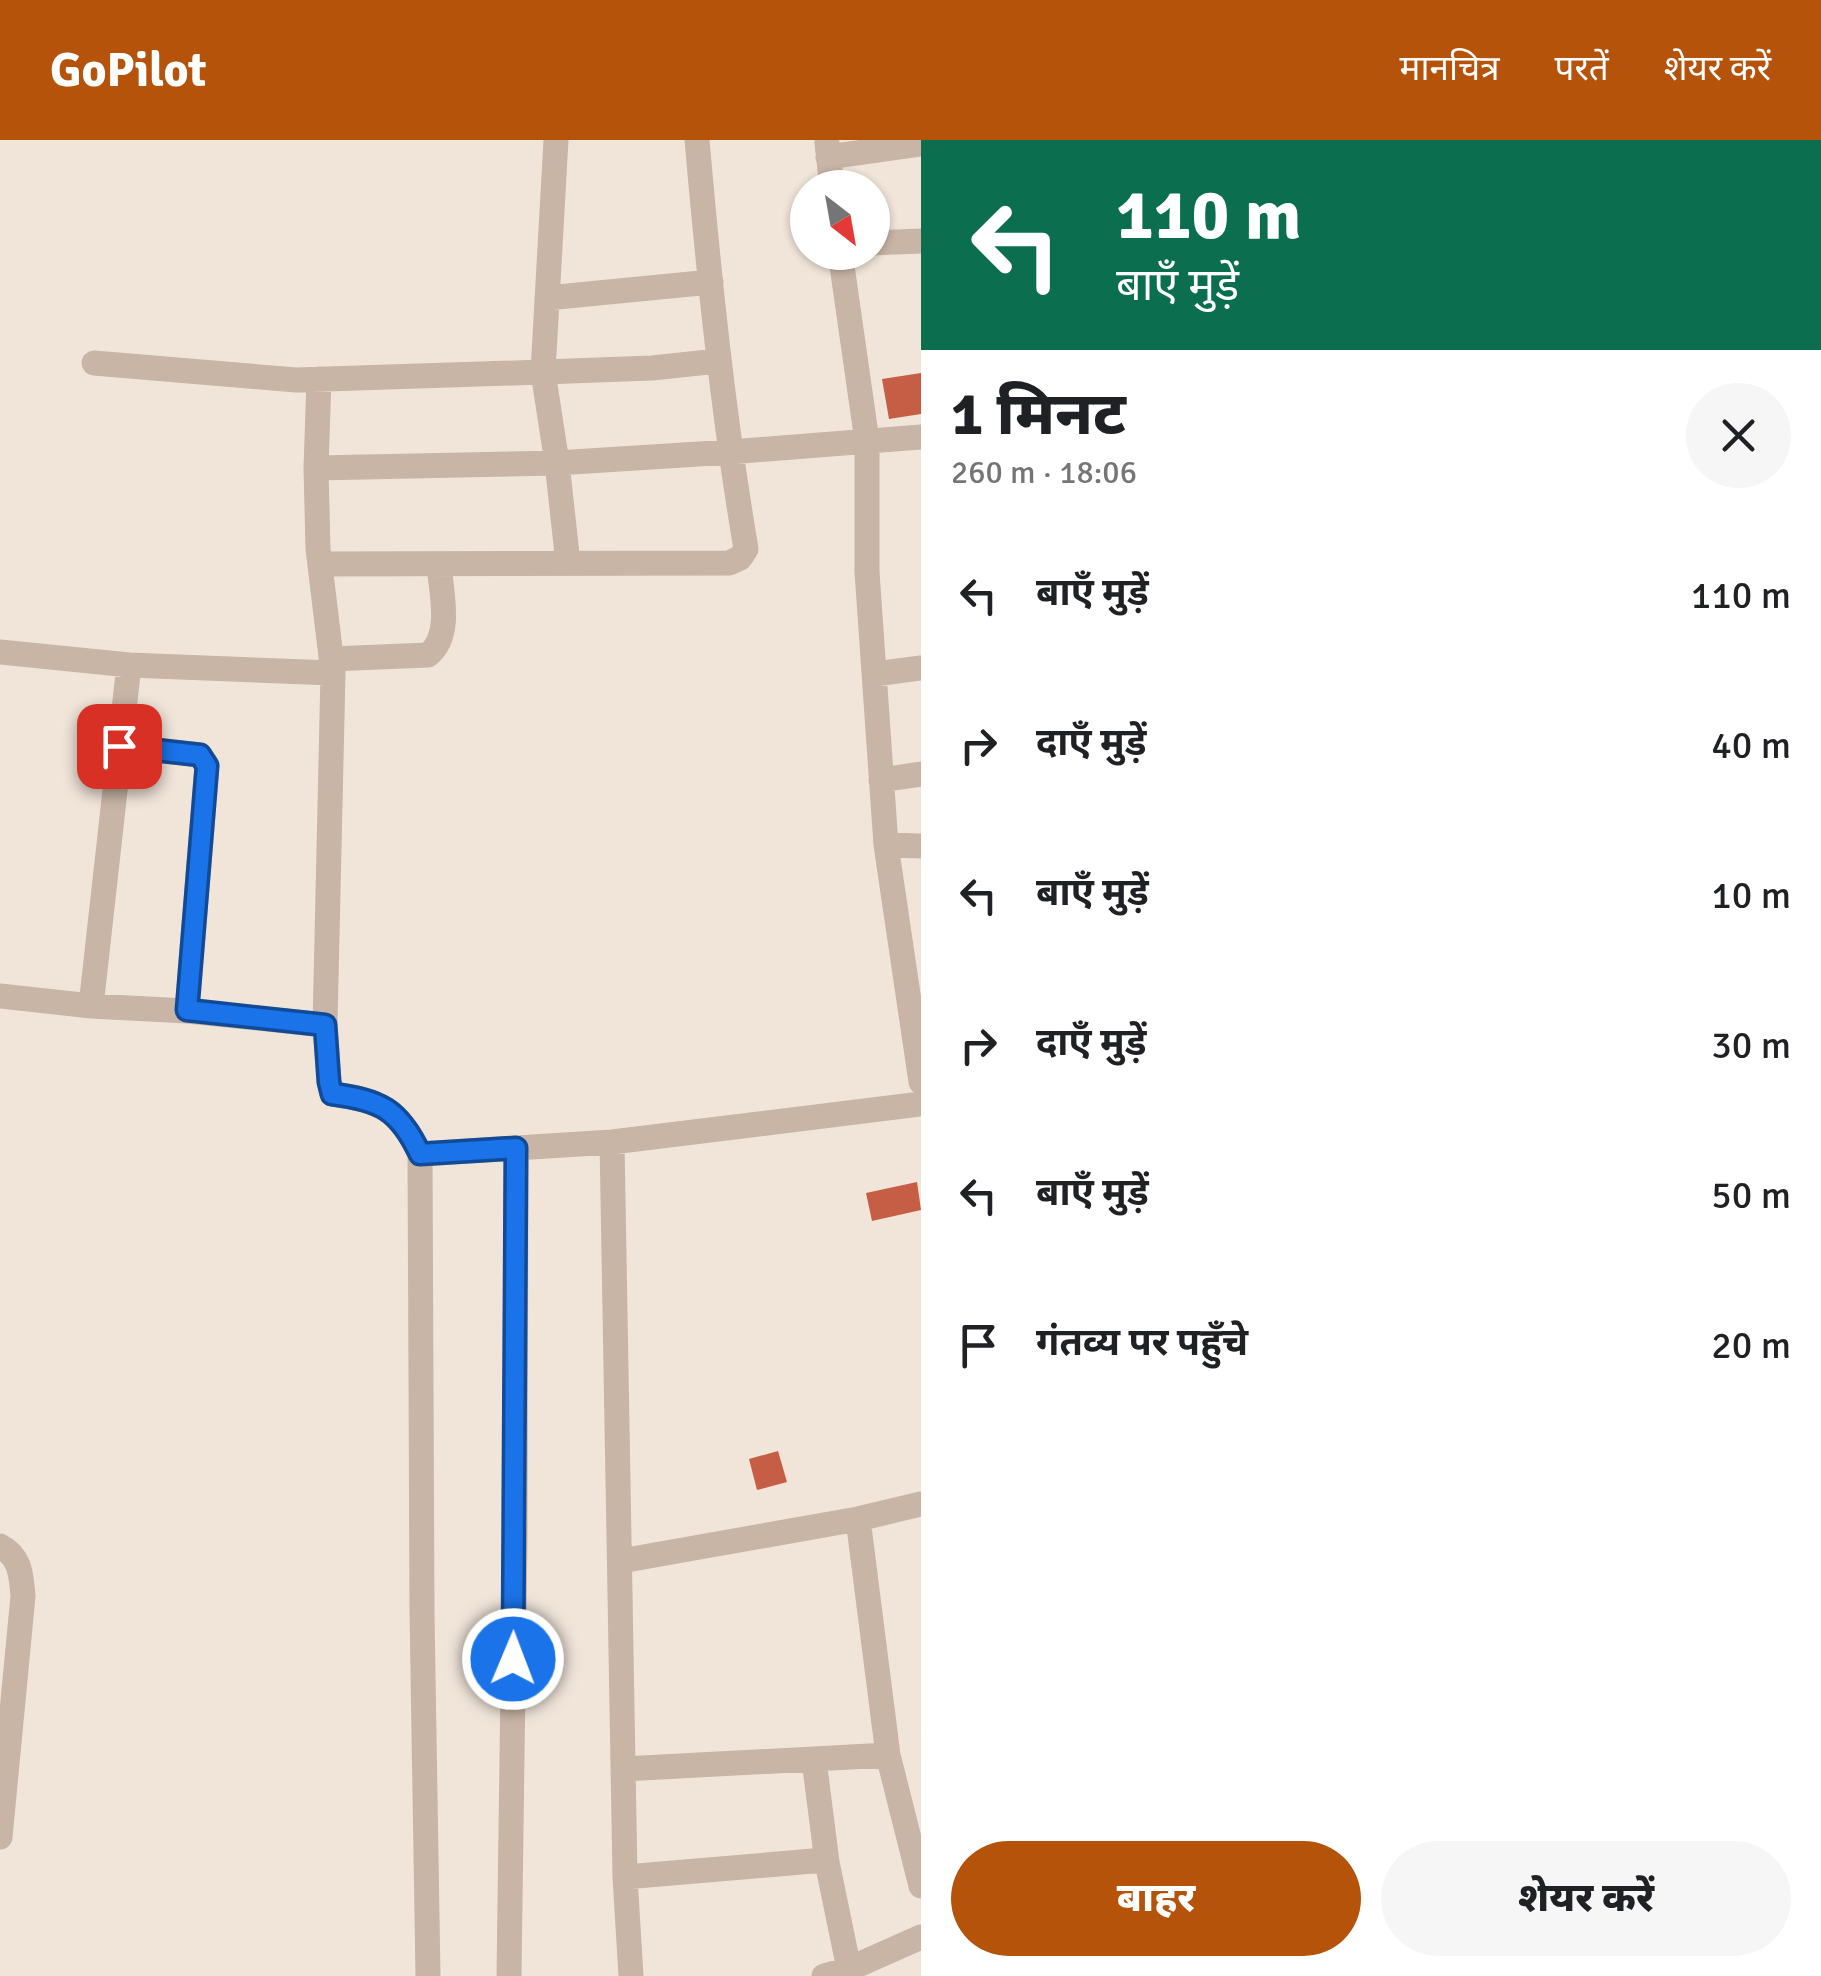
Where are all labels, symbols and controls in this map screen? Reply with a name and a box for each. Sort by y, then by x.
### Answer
text: GoPilot [50,41,207,100]
text: मानचित्र [1400,47,1500,90]
text: परतें [1555,47,1609,90]
text: शेयर करें [1664,47,1771,90]
north arrow [790,170,890,270]
map controls [790,170,890,270]
text: 110 m [1116,172,1301,258]
icon: left [951,180,1081,310]
text: बाएँ मुड़ें [1116,258,1239,313]
text: 1 मिनट [951,378,1126,452]
button: close [1686,383,1791,488]
text: 260 m · 18:06 [951,453,1137,492]
icon: left [951,568,1006,623]
text: बाएँ मुड़ें [1036,569,1149,616]
text: 110 m [1691,572,1791,619]
pin [77,704,162,789]
icon: right [951,718,1006,773]
icon: arrive [92,719,147,774]
text: दाएँ मुड़ें [1036,719,1146,766]
text: 40 m [1711,722,1791,769]
icon: left [951,868,1006,923]
text: बाएँ मुड़ें [1036,869,1149,916]
text: 10 m [1711,872,1791,919]
icon: right [951,1018,1006,1073]
text: दाएँ मुड़ें [1036,1019,1146,1066]
text: 30 m [1711,1022,1791,1069]
icon: left [951,1168,1006,1223]
text: बाएँ मुड़ें [1036,1169,1149,1216]
text: 50 m [1711,1172,1791,1219]
icon: arrive [951,1318,1006,1373]
text: गंतव्य पर पहुँचे [1036,1319,1248,1366]
text: 20 m [1711,1322,1791,1369]
position arrow [461,1607,565,1711]
button: बाहर [951,1841,1361,1956]
button: शेयर करें [1381,1841,1791,1956]

